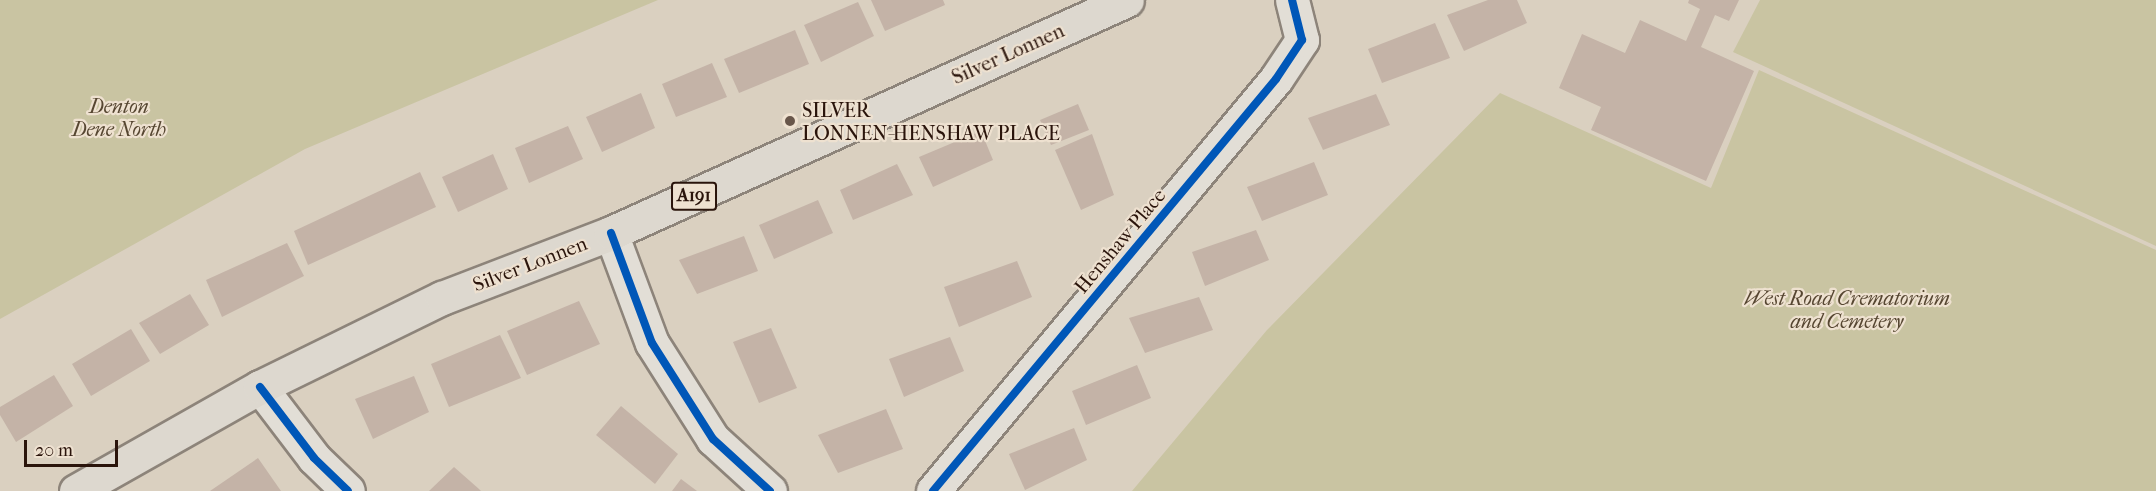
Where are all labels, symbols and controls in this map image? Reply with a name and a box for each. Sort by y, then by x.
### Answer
street label: Silver Lonnen [948,19,1068,89]
park label: Denton Dene North [72,94,166,141]
place label: SILVER LONNEN-HENSHAW PLACE [802,98,1060,145]
marker: SILVER LONNEN-HENSHAW PLACE [783,114,797,128]
road number: A191 [670,181,718,211]
street label: Henshaw Place [1069,184,1171,298]
street label: Silver Lonnen [469,231,591,297]
park label: West Road Crematorium and Cemetery [1744,286,1950,333]
scale bar [27,428,122,466]
text: 20 m [35,440,73,461]

